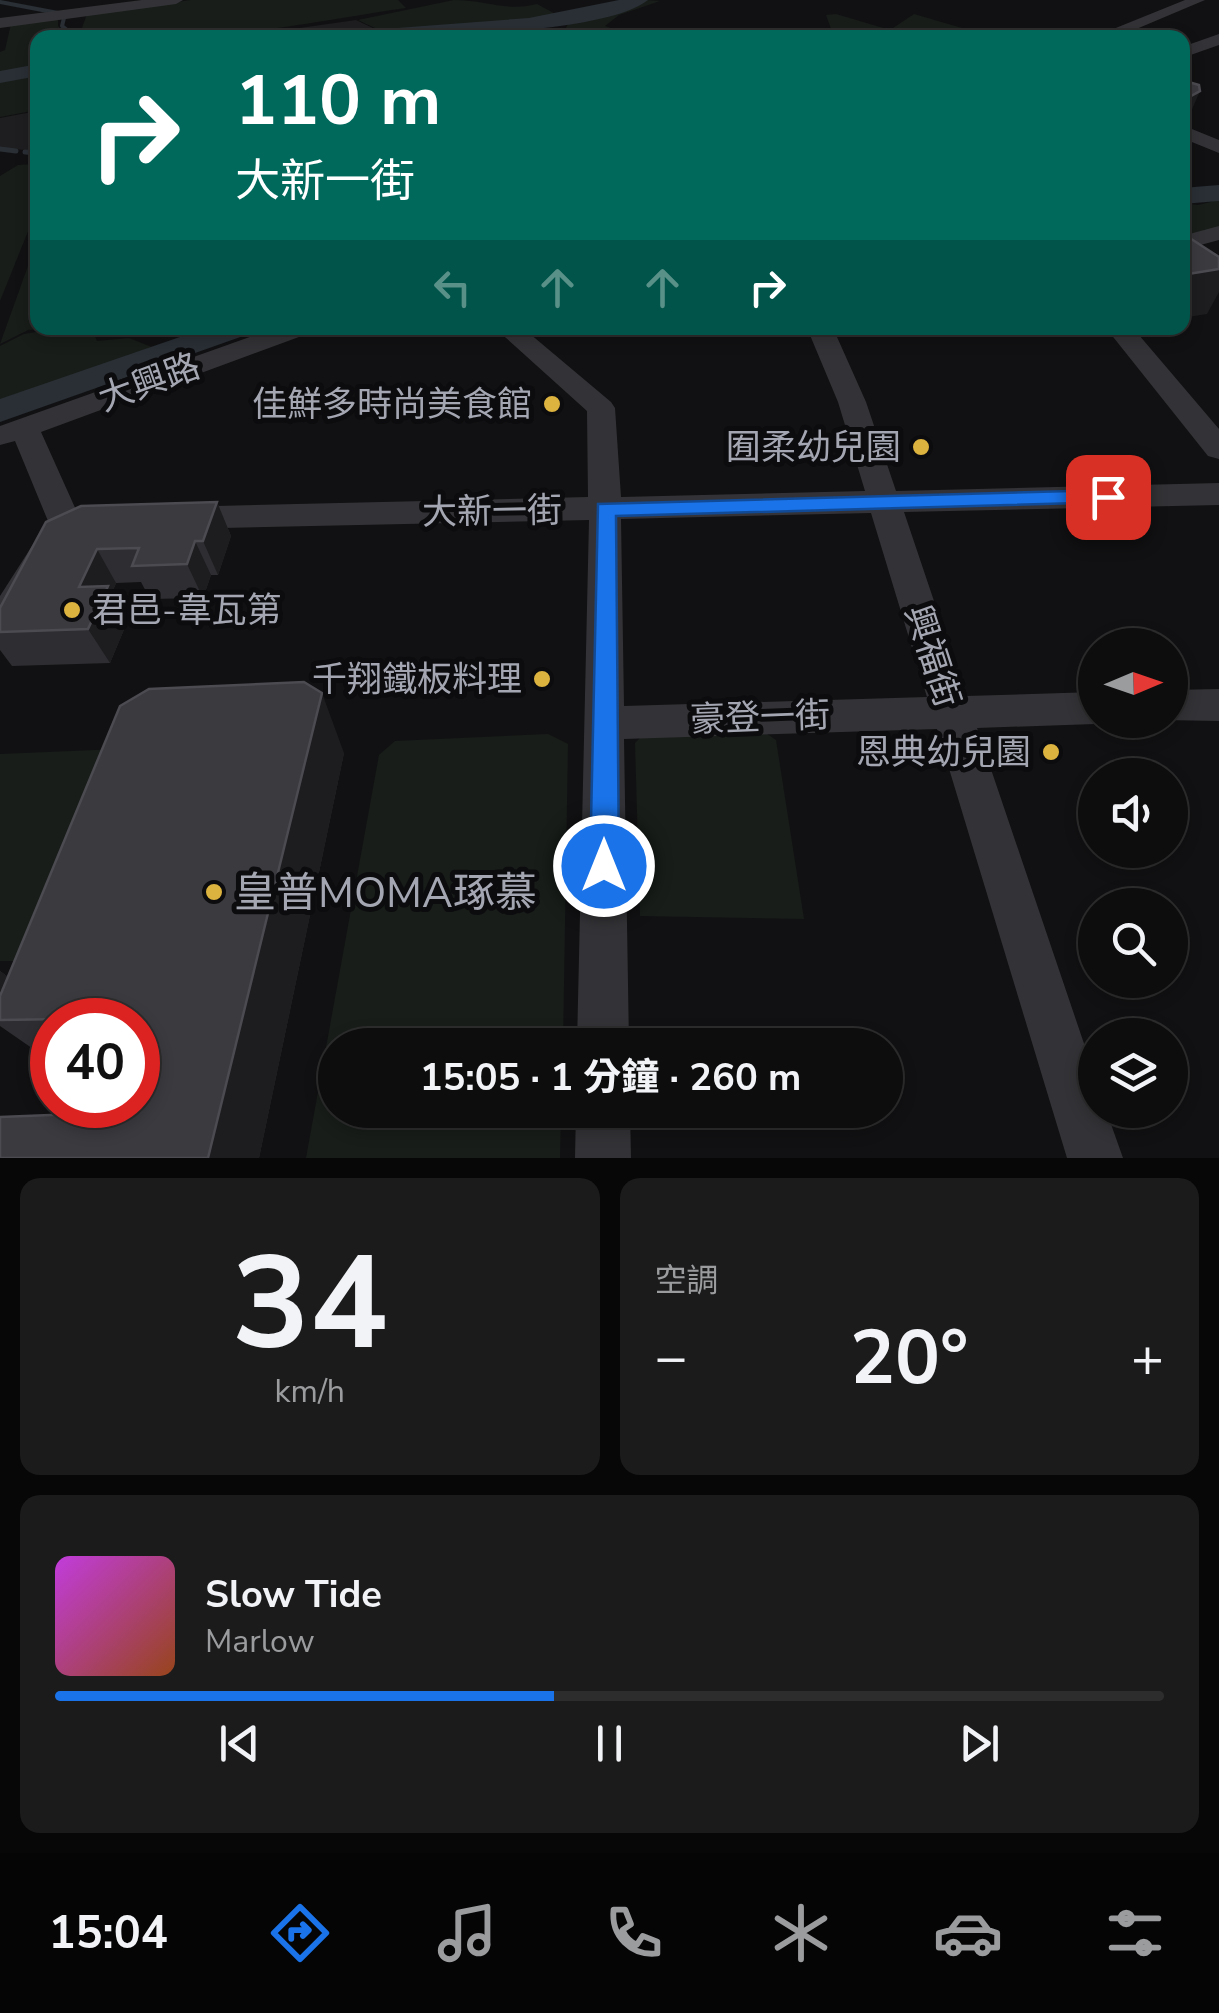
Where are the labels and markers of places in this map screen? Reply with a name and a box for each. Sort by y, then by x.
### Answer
place label: 佳鮮多時尚美食館 [252,381,532,428]
marker: 佳鮮多時尚美食館 [541,393,563,415]
place label: 囿柔幼兒園 [726,424,901,471]
marker: 囿柔幼兒園 [910,436,932,458]
pin [1066,455,1151,540]
place label: 君邑-韋瓦第 [92,587,282,634]
marker: 君邑-韋瓦第 [61,599,83,621]
place label: 千翔鐵板料理 [312,656,522,703]
marker: 千翔鐵板料理 [531,668,553,690]
place label: 恩典幼兒園 [856,729,1031,776]
marker: 恩典幼兒園 [1040,741,1062,763]
place label: 皇普MOMA琢慕 [234,865,537,922]
marker: 皇普MOMA琢慕 [203,881,225,903]

